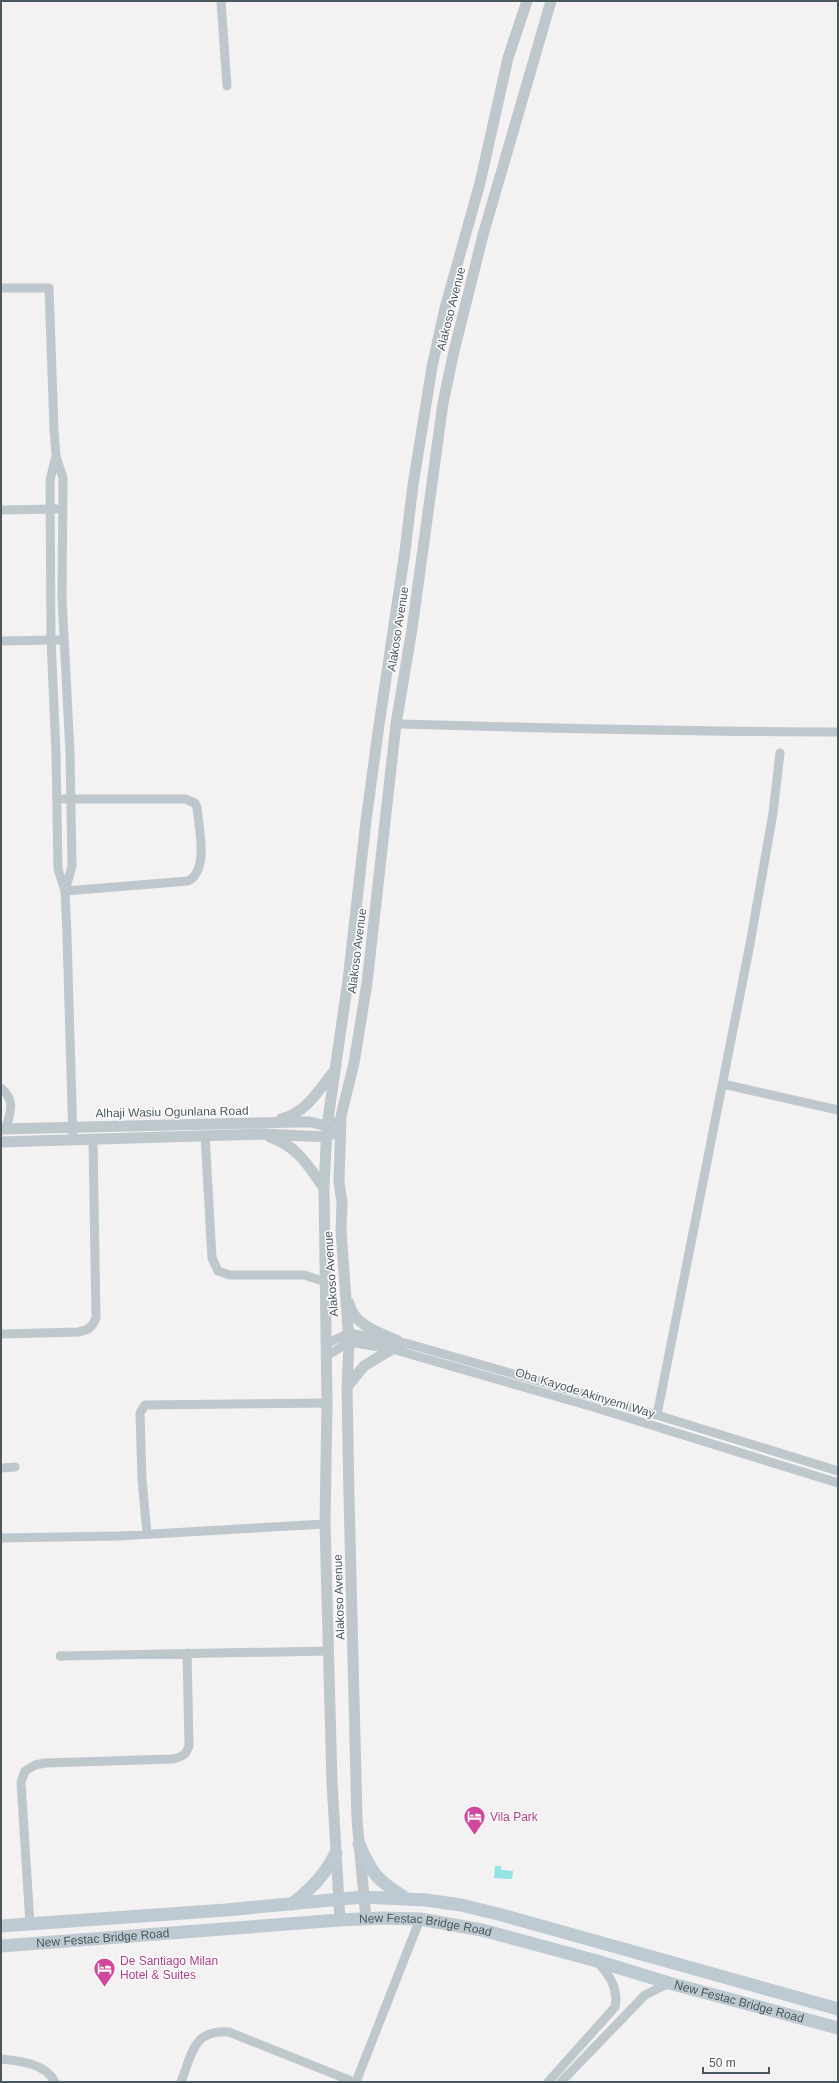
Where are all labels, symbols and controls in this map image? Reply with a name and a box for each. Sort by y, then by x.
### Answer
street label: Alakoso Avenue [434,265,468,352]
street label: Alakoso Avenue [384,585,412,672]
street label: Alakoso Avenue [345,907,369,994]
street label: Alhaji Wasiu Ogunlana Road [95,1104,249,1120]
street label: Alakoso Avenue [321,1230,341,1317]
street label: Oba Kayode Akinyemi Way [514,1365,656,1421]
street label: Alakoso Avenue [330,1554,347,1640]
hotel icon: Vila Park [461,1804,487,1837]
place label: Vila Park [490,1810,539,1824]
street label: New Festac Bridge Road [359,1911,493,1939]
street label: New Festac Bridge Road [36,1926,170,1950]
place label: De Santiago Milan Hotel & Suites [120,1954,218,1982]
hotel icon: De Santiago Milan Hotel & Suites [91,1955,117,1988]
street label: New Festac Bridge Road [673,1978,805,2026]
scale bar [703,2049,769,2075]
text: 50 m [709,2056,736,2070]

